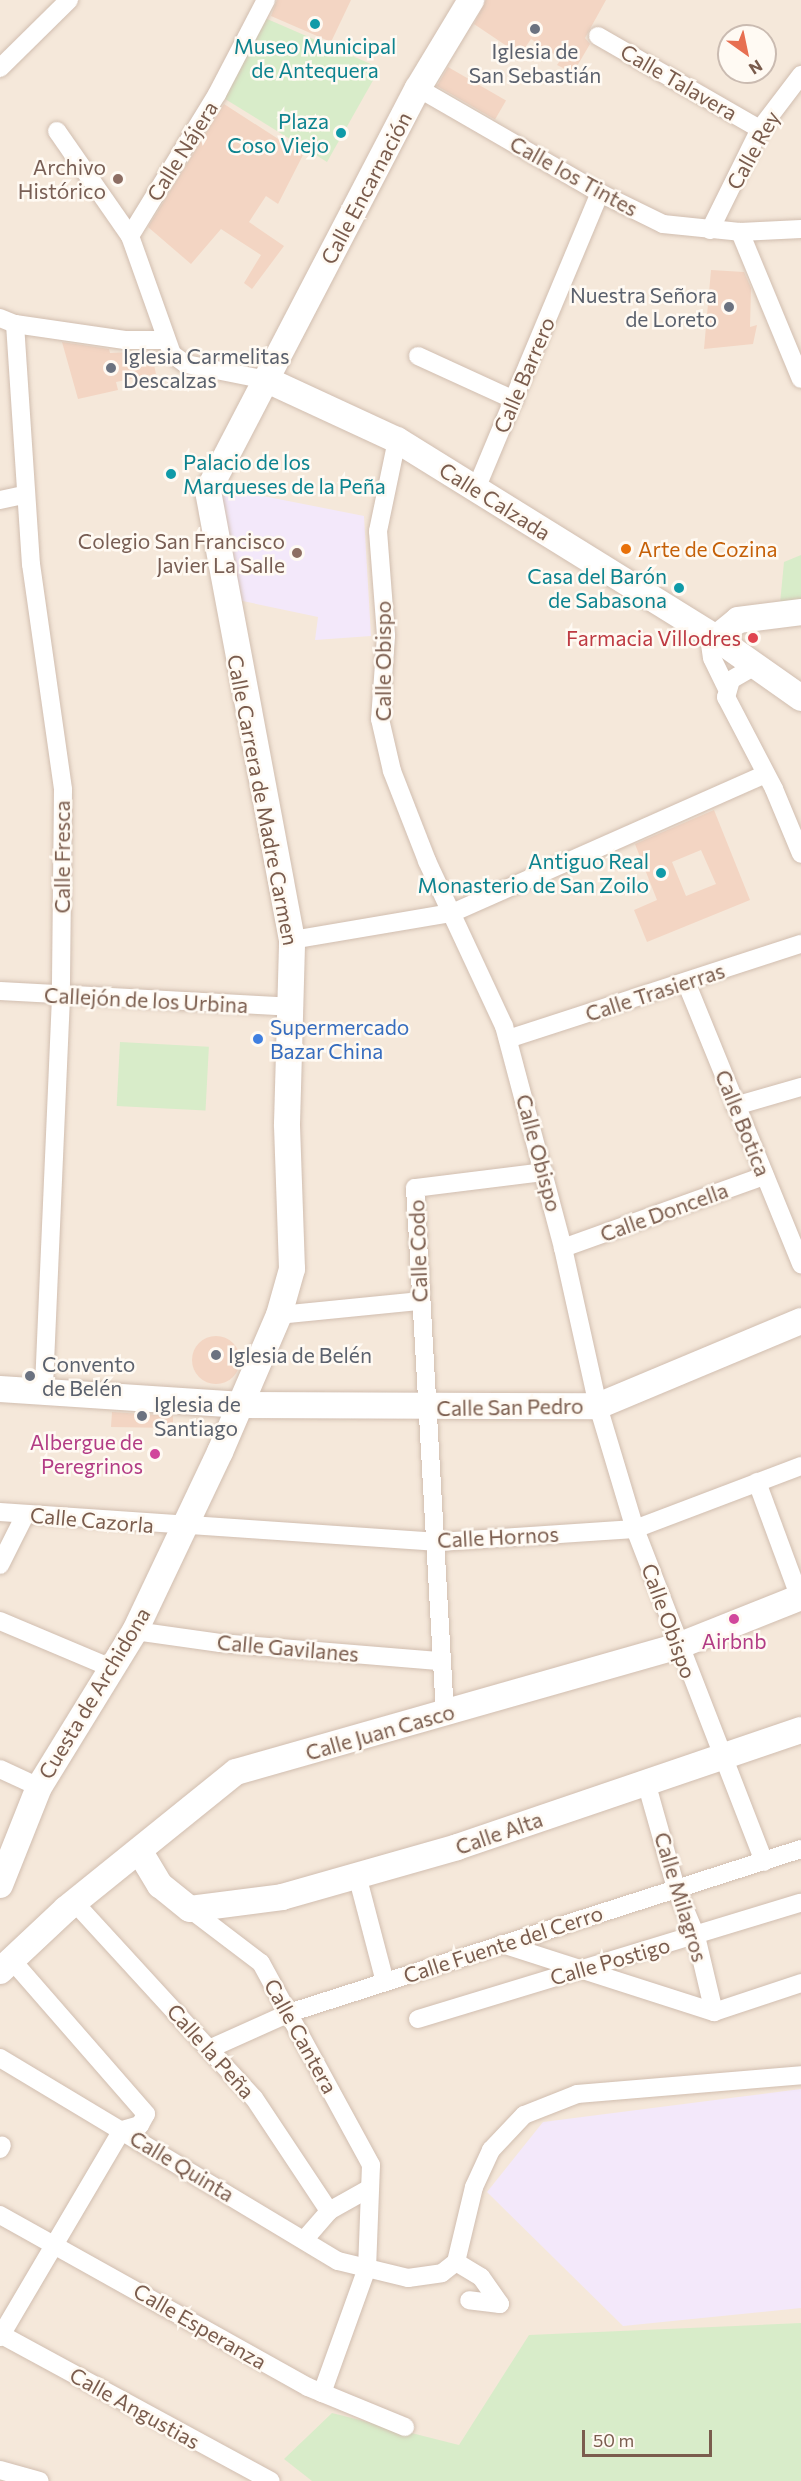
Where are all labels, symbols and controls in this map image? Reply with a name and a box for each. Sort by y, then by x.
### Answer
marker: Museo Municipal de Antequera [308,17,322,31]
marker: Iglesia de San Sebastián [528,22,542,36]
north arrow [717,24,777,84]
place label: Museo Municipal de Antequera [234,33,396,83]
place label: Iglesia de San Sebastián [469,38,601,88]
street label: Calle Talavera [616,38,742,126]
text: N [746,57,766,79]
street label: Calle Nájera [141,96,223,206]
street label: Calle Rey [721,106,785,194]
place label: Plaza Coso Viejo [227,108,329,158]
street label: Calle Encarnación [315,108,417,268]
marker: Plaza Coso Viejo [334,126,348,140]
street label: Calle los Tintes [506,130,642,222]
place label: Archivo Histórico [18,154,106,204]
marker: Archivo Histórico [111,172,125,186]
place label: Nuestra Señora de Loreto [570,282,717,332]
marker: Nuestra Señora de Loreto [722,300,736,314]
street label: Calle Barrero [488,313,560,437]
place label: Iglesia Carmelitas Descalzas [123,343,290,393]
marker: Iglesia Carmelitas Descalzas [104,361,118,375]
place label: Palacio de los Marqueses de la Peña [183,449,386,499]
street label: Calle Calzada [435,457,555,545]
marker: Palacio de los Marqueses de la Peña [164,467,178,481]
place label: Colegio San Francisco Javier La Salle [78,528,285,578]
place label: Arte de Cozina [638,536,777,562]
marker: Arte de Cozina [619,542,633,556]
marker: Colegio San Francisco Javier La Salle [290,546,304,560]
place label: Casa del Barón de Sabasona [527,563,667,613]
marker: Casa del Barón de Sabasona [672,581,686,595]
street label: Calle Obispo [370,601,396,721]
place label: Farmacia Villodres [566,625,741,651]
marker: Farmacia Villodres [746,631,760,645]
street label: Calle Carrera de Madre Carmen [222,652,304,948]
street label: Calle Fresca [49,801,75,913]
place label: Antiguo Real Monasterio de San Zoilo [417,848,649,898]
marker: Antiguo Real Monasterio de San Zoilo [654,866,668,880]
street label: Calle Trasierras [582,958,728,1026]
street label: Callejón de los Urbina [43,982,249,1018]
place label: Supermercado Bazar China [270,1014,409,1064]
marker: Supermercado Bazar China [251,1032,265,1046]
street label: Calle Botica [710,1066,776,1180]
street label: Calle Obispo [511,1091,567,1215]
street label: Calle Doncella [597,1177,731,1247]
street label: Calle Codo [404,1199,432,1303]
place label: Iglesia de Belén [228,1342,372,1368]
marker: Iglesia de Belén [209,1348,223,1362]
place label: Convento de Belén [42,1351,135,1401]
marker: Convento de Belén [23,1369,37,1383]
place label: Iglesia de Santiago [154,1391,241,1441]
street label: Calle San Pedro [436,1393,584,1421]
marker: Iglesia de Santiago [135,1409,149,1423]
place label: Albergue de Peregrinos [30,1429,143,1479]
marker: Albergue de Peregrinos [148,1447,162,1461]
street label: Calle Cazorla [29,1502,155,1538]
street label: Calle Hornos [437,1521,559,1553]
street label: Calle Obispo [637,1560,701,1682]
street label: Cuesta de Archidona [33,1603,155,1783]
marker: Airbnb [727,1612,741,1626]
place label: Airbnb [701,1628,767,1654]
street label: Calle Gavilanes [216,1629,360,1667]
street label: Calle Juan Casco [303,1699,457,1765]
street label: Calle Alta [452,1806,546,1860]
street label: Calle Milagros [649,1829,713,1965]
street label: Calle Fuente del Cerro [400,1900,606,1988]
street label: Calle Postigo [547,1932,673,1990]
street label: Calle Cantera [259,1974,343,2098]
street label: Calle la Peña [162,1999,260,2103]
street label: Calle Quinta [125,2125,239,2207]
street label: Calle Esperanza [129,2278,271,2374]
street label: Calle Angustias [66,2362,204,2454]
scale bar [585,2418,716,2456]
text: 50 m [593,2429,634,2451]

